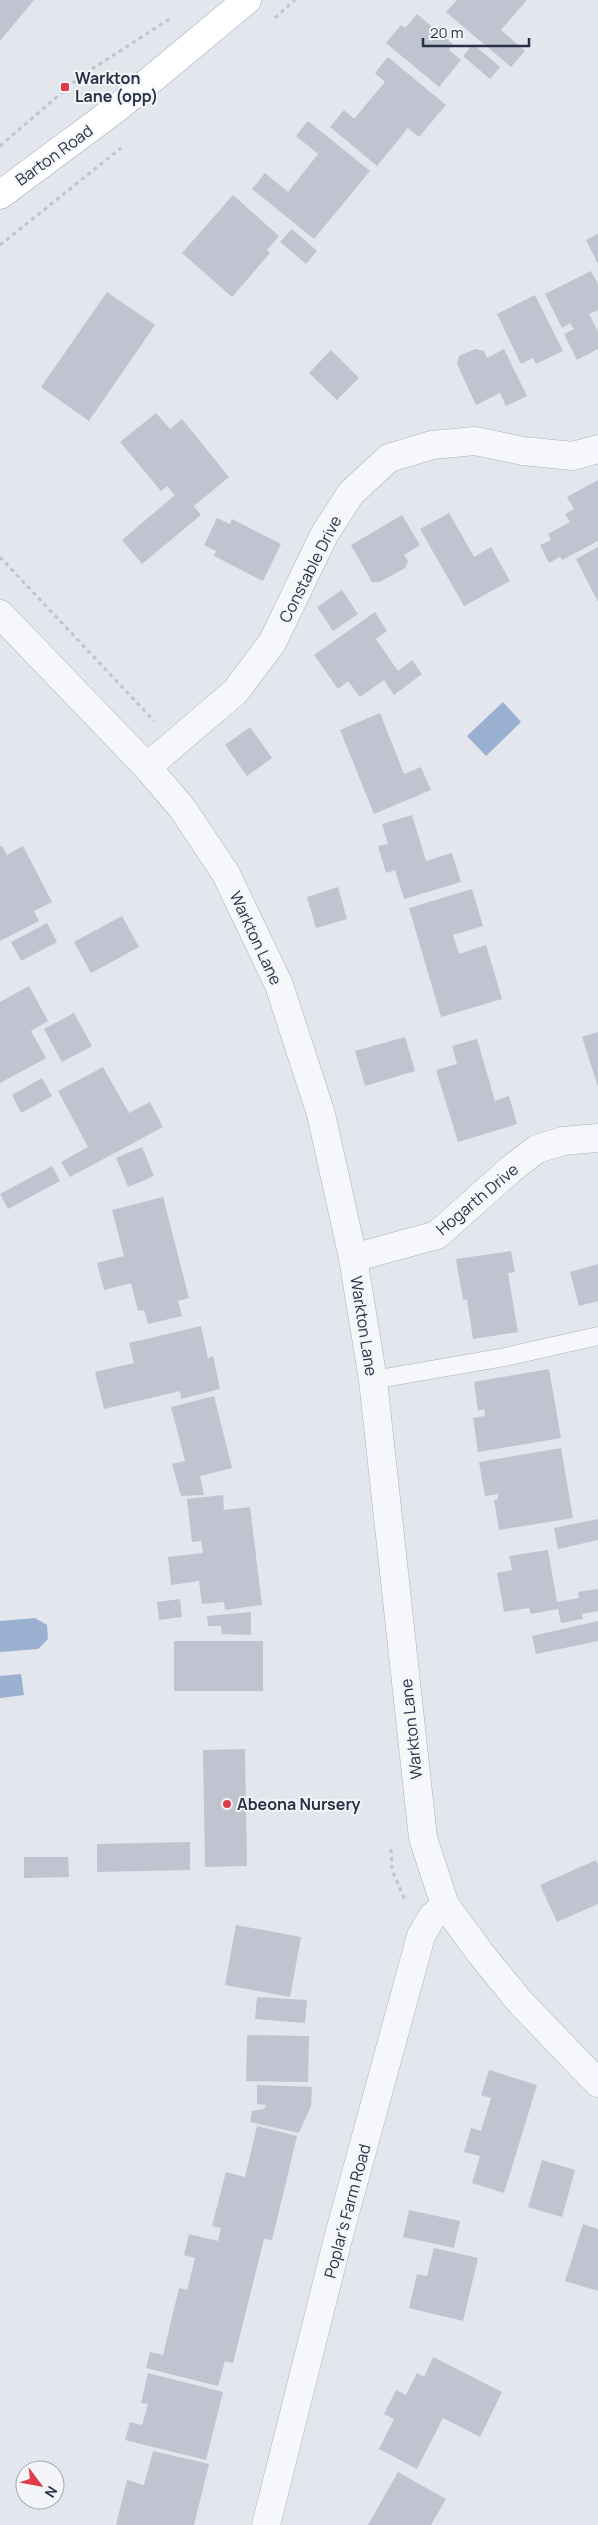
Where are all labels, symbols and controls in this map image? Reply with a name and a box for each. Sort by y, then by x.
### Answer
scale bar [423,15,529,47]
text: 20 m [430,22,463,43]
place label: Warkton Lane (opp) [75,67,158,107]
marker: Warkton Lane (opp) [59,81,71,93]
street label: Barton Road [11,119,97,191]
street label: Constable Drive [274,512,346,626]
street label: Warkton Lane [225,888,287,988]
street label: Hogarth Drive [431,1158,523,1240]
street label: Warkton Lane [345,1274,383,1378]
street label: Warkton Lane [395,1678,427,1780]
place label: Abeona Nursery [237,1793,360,1815]
marker: Abeona Nursery [221,1798,233,1810]
street label: Poplar's Farm Road [319,2142,375,2280]
north arrow [15,2460,65,2510]
text: N [41,2483,62,2501]

